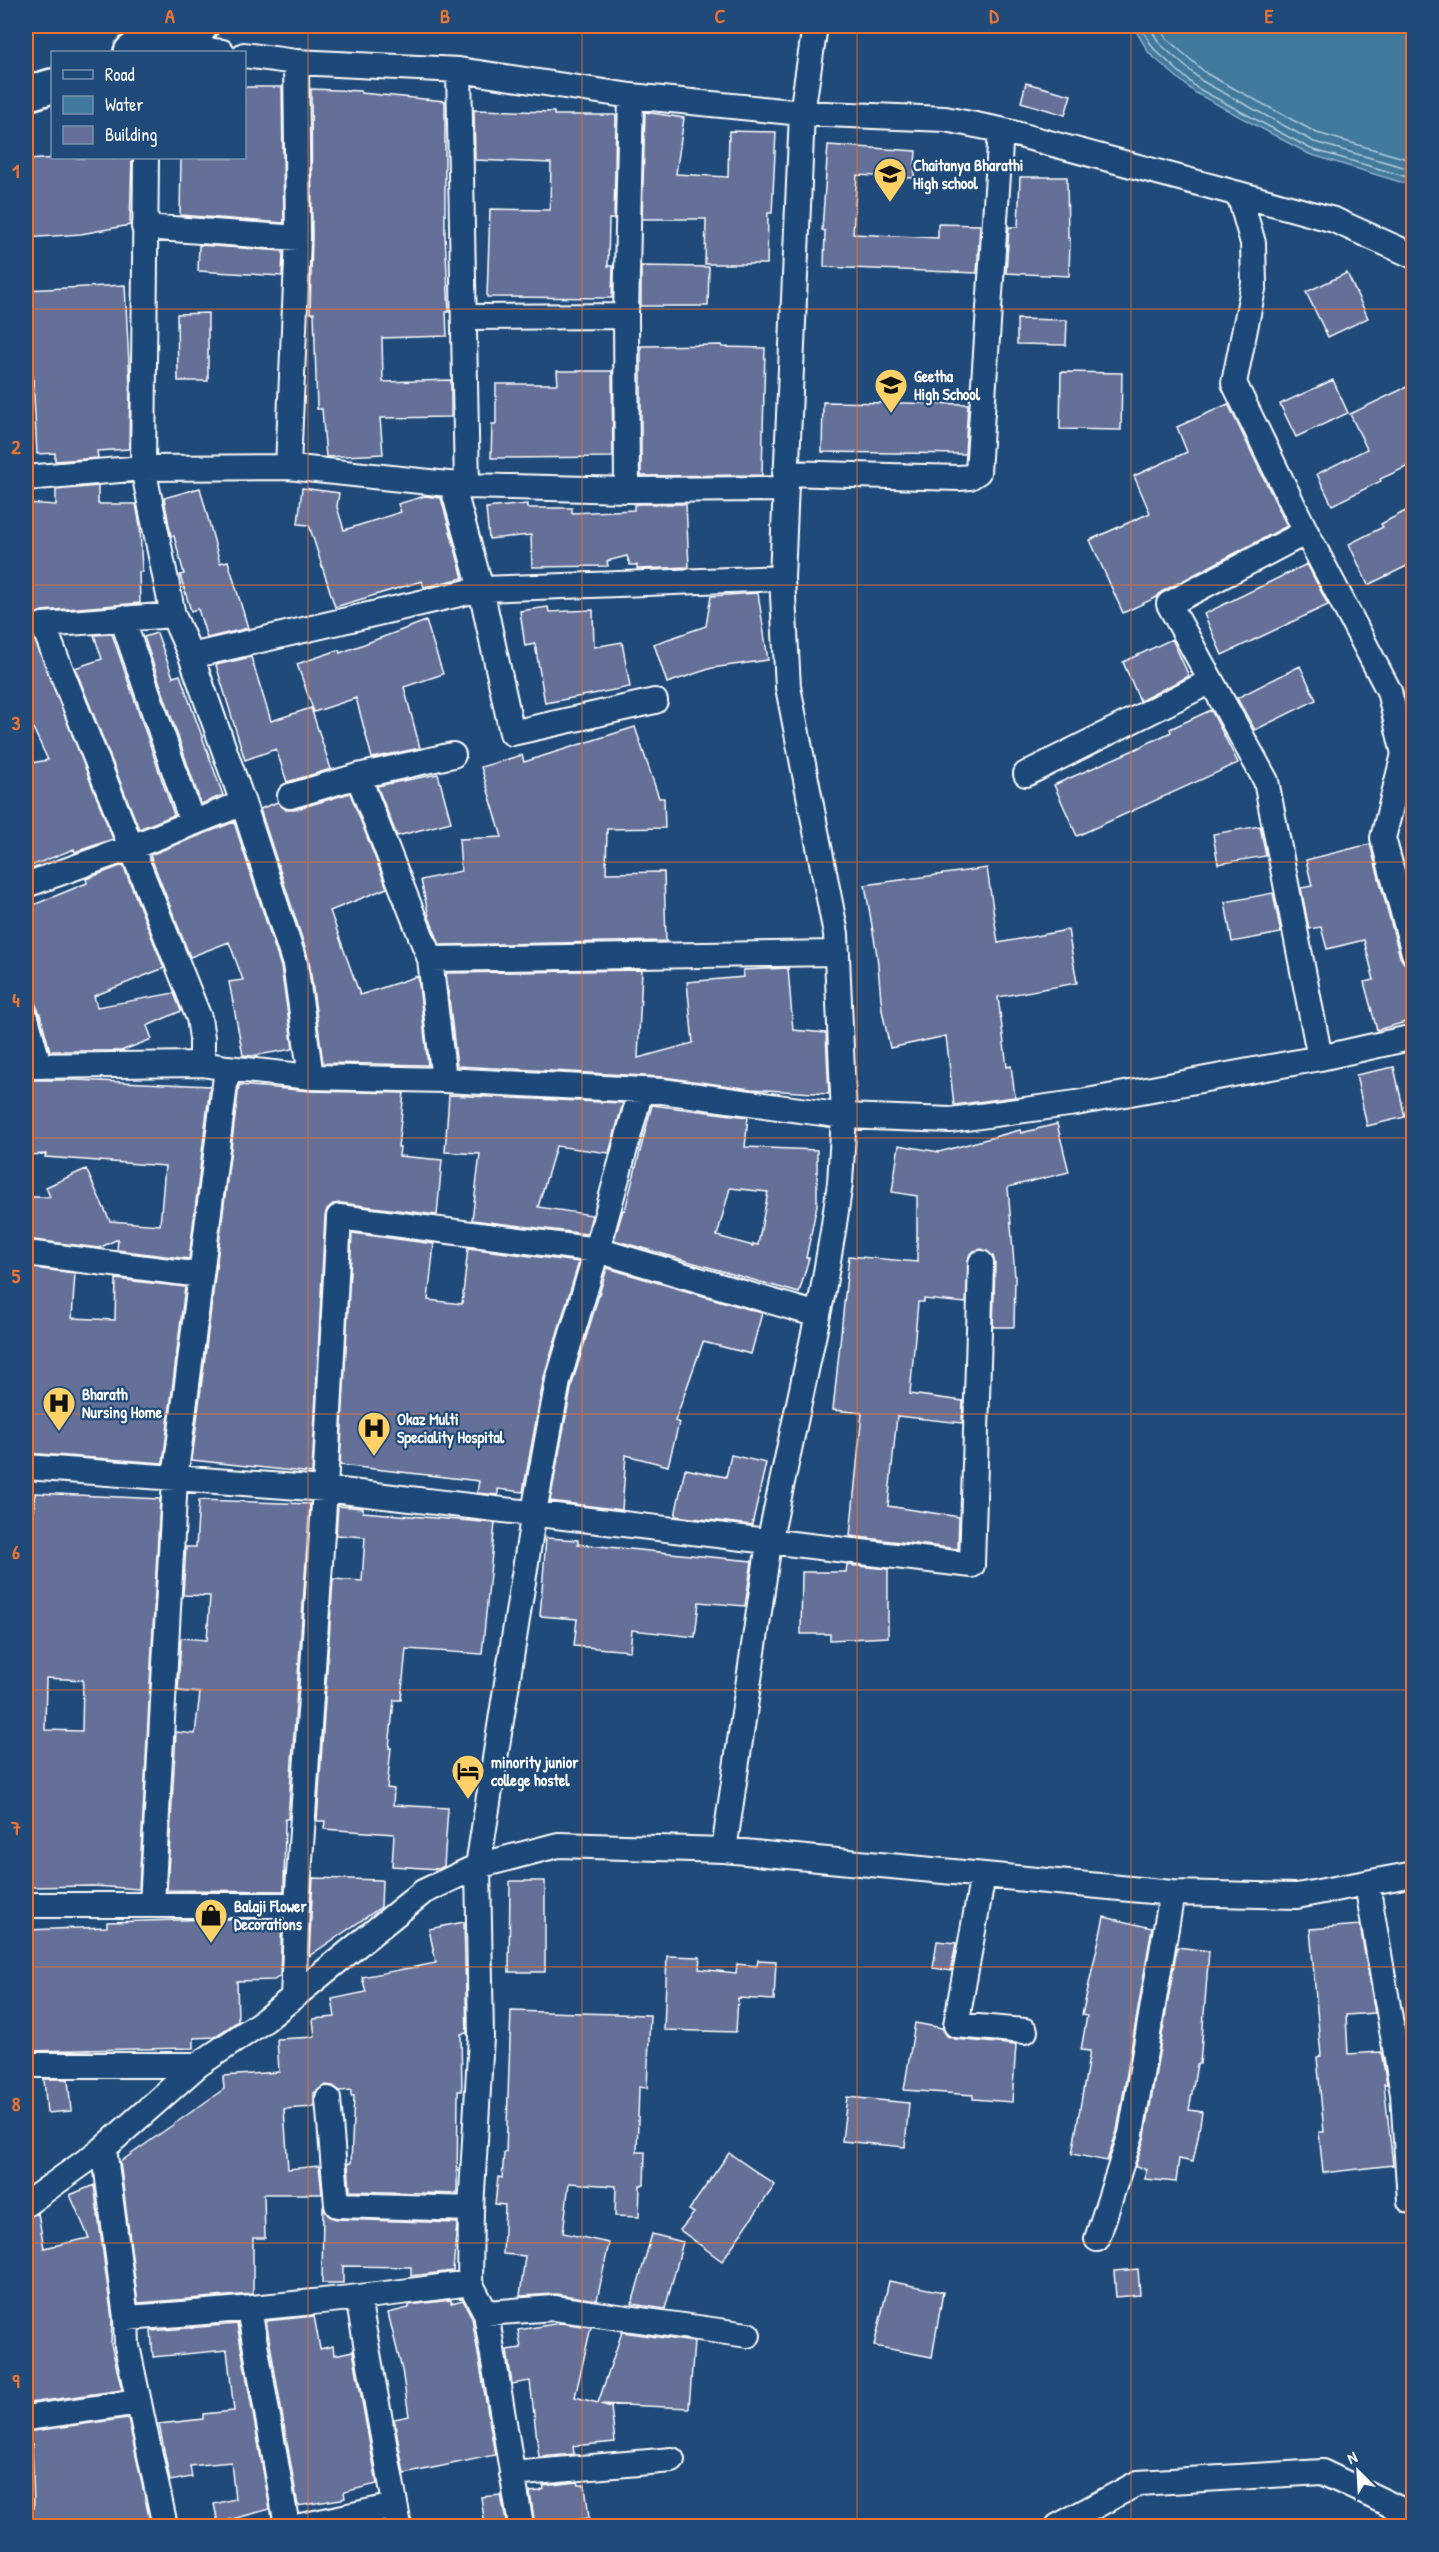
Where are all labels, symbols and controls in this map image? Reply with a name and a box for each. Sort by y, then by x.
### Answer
text: A [165,2,175,29]
text: B [440,2,450,29]
text: C [715,2,726,29]
text: D [989,2,999,29]
text: E [1265,2,1274,29]
legend [51,51,246,159]
text: Road [105,62,135,87]
text: Water [105,92,143,117]
text: Building [105,122,157,147]
place label: Chaitanya Bharathi High school [913,154,1023,195]
school or university icon: Chaitanya Bharathi High school [872,156,908,203]
text: 1 [12,157,20,184]
place label: Geetha High School [914,365,981,406]
school or university icon: Geetha High School [873,367,909,414]
text: 2 [11,433,21,460]
text: 3 [12,709,21,736]
text: 4 [12,986,20,1013]
text: 5 [12,1262,21,1289]
place label: Bharath Nursing Home [82,1383,163,1424]
hospital icon: Bharath Nursing Home [41,1385,77,1432]
place label: Okaz Multi Speciality Hospital [397,1408,505,1449]
hospital icon: Okaz Multi Speciality Hospital [356,1410,392,1457]
text: 6 [12,1538,20,1565]
place label: minority junior college hostel [491,1751,579,1792]
hotel icon: minority junior college hostel [450,1753,486,1800]
text: 7 [10,1814,21,1841]
place label: Balaji Flower Decorations [234,1895,307,1935]
shop icon: Balaji Flower Decorations [193,1897,229,1944]
text: 8 [12,2090,21,2117]
text: 9 [12,2367,20,2394]
north arrow [1328,2441,1388,2501]
text: N [1344,2445,1361,2469]

